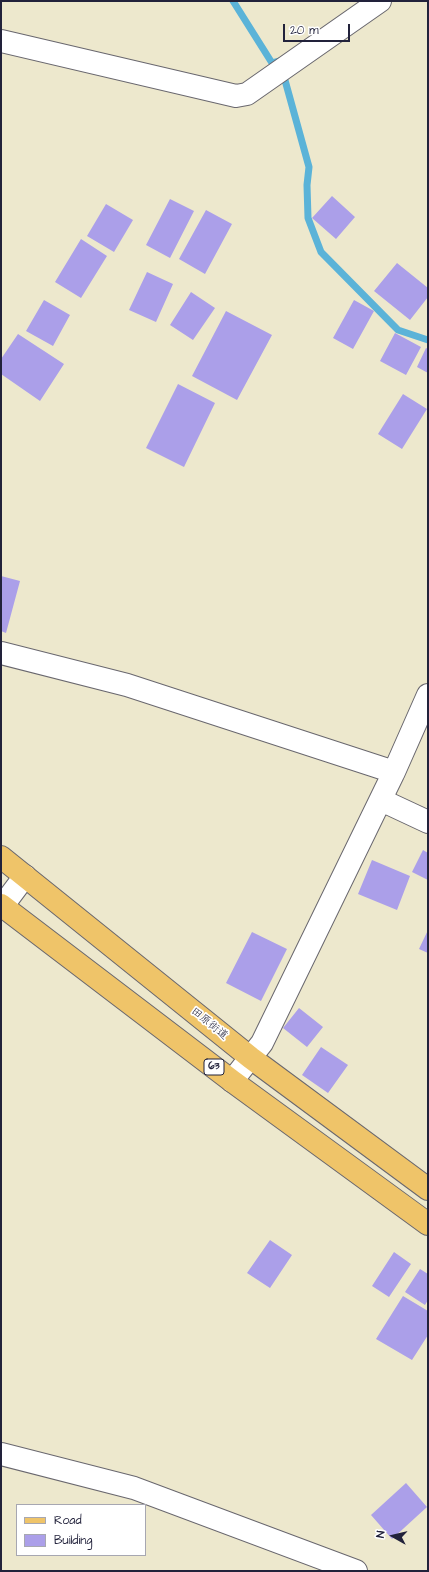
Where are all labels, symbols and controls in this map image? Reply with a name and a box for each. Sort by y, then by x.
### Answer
scale bar [285,16,352,42]
text: 20 m [290,22,319,39]
street label: 田原街道 [188,1005,230,1043]
road number: 63 [204,1059,224,1075]
legend [16,1504,146,1556]
text: Road [54,1512,82,1529]
north arrow [373,1516,413,1556]
text: N [373,1530,389,1539]
text: Building [54,1532,92,1549]

